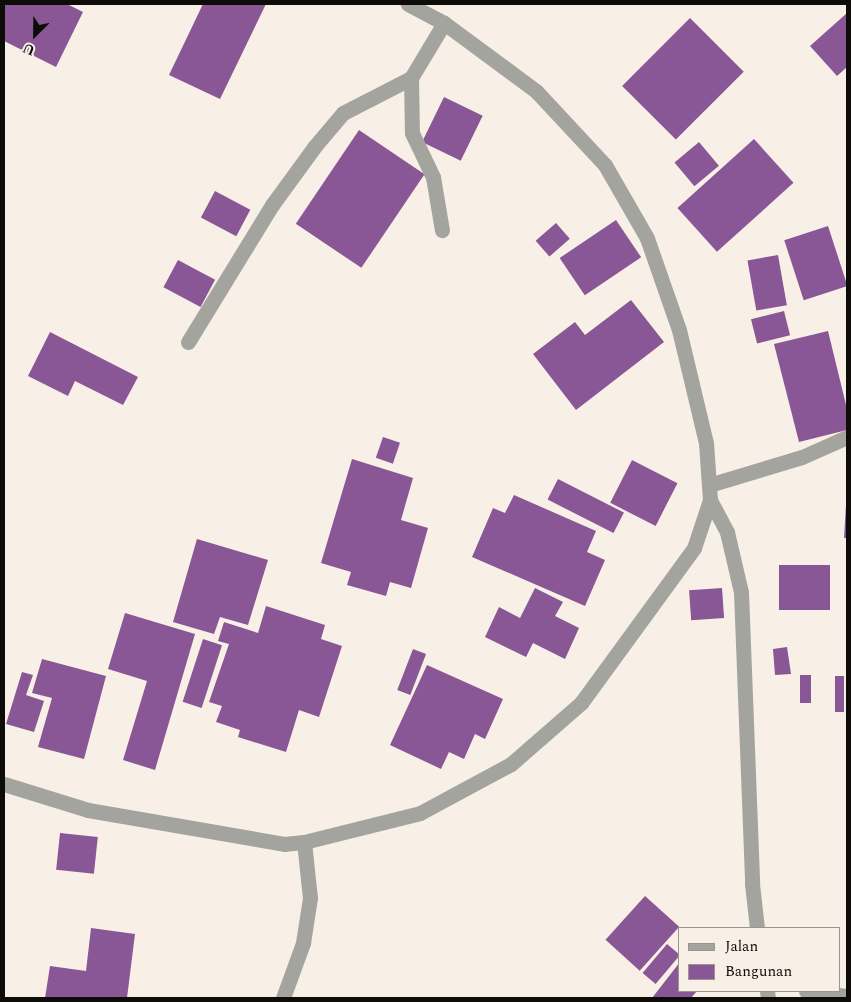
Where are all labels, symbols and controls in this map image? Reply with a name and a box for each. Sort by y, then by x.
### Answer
north arrow [10,10,60,60]
text: U [19,37,38,61]
legend [678,927,841,992]
text: Jalan [725,935,758,958]
text: Bangunan [725,960,792,983]

